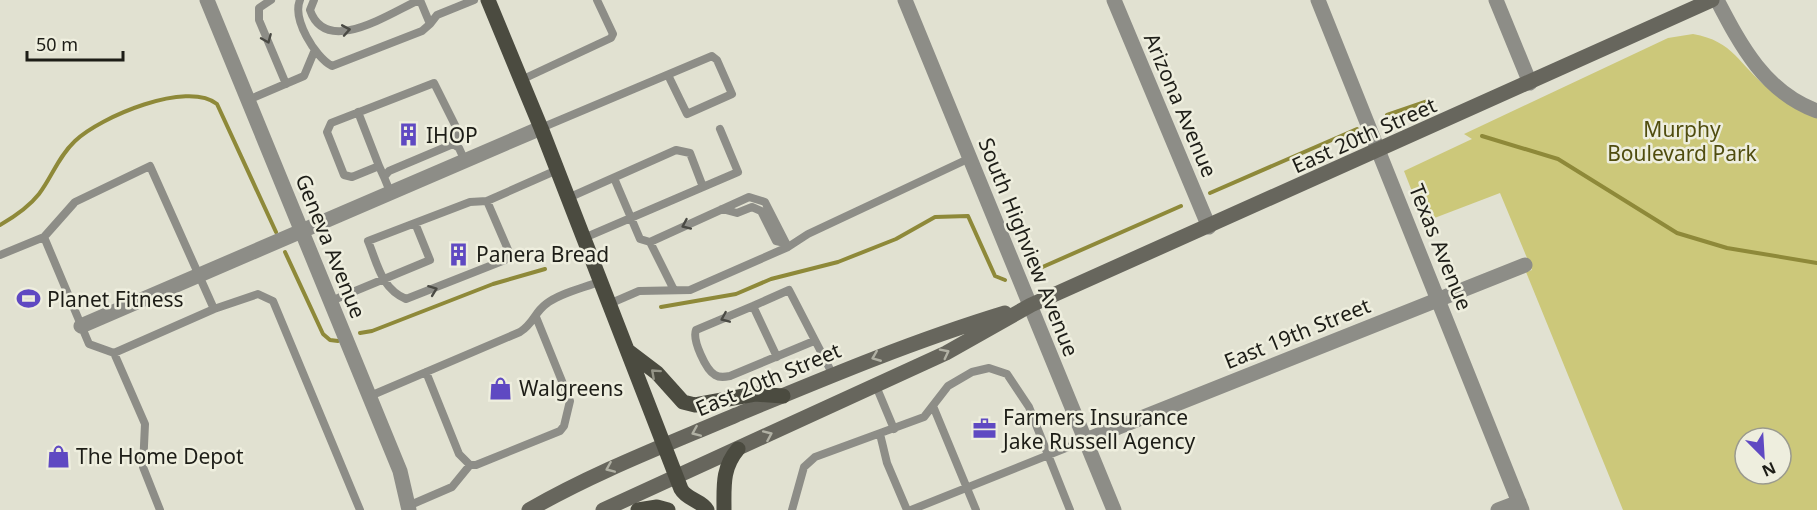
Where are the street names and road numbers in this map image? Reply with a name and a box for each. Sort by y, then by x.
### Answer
street label: Arizona Avenue [1138,29,1224,181]
street label: East 20th Street [1287,90,1441,179]
street label: South Highview Avenue [972,134,1086,360]
street label: Geneva Avenue [289,170,373,322]
street label: Texas Avenue [1403,180,1479,314]
street label: East 19th Street [1220,291,1375,375]
street label: East 20th Street [691,336,845,422]

